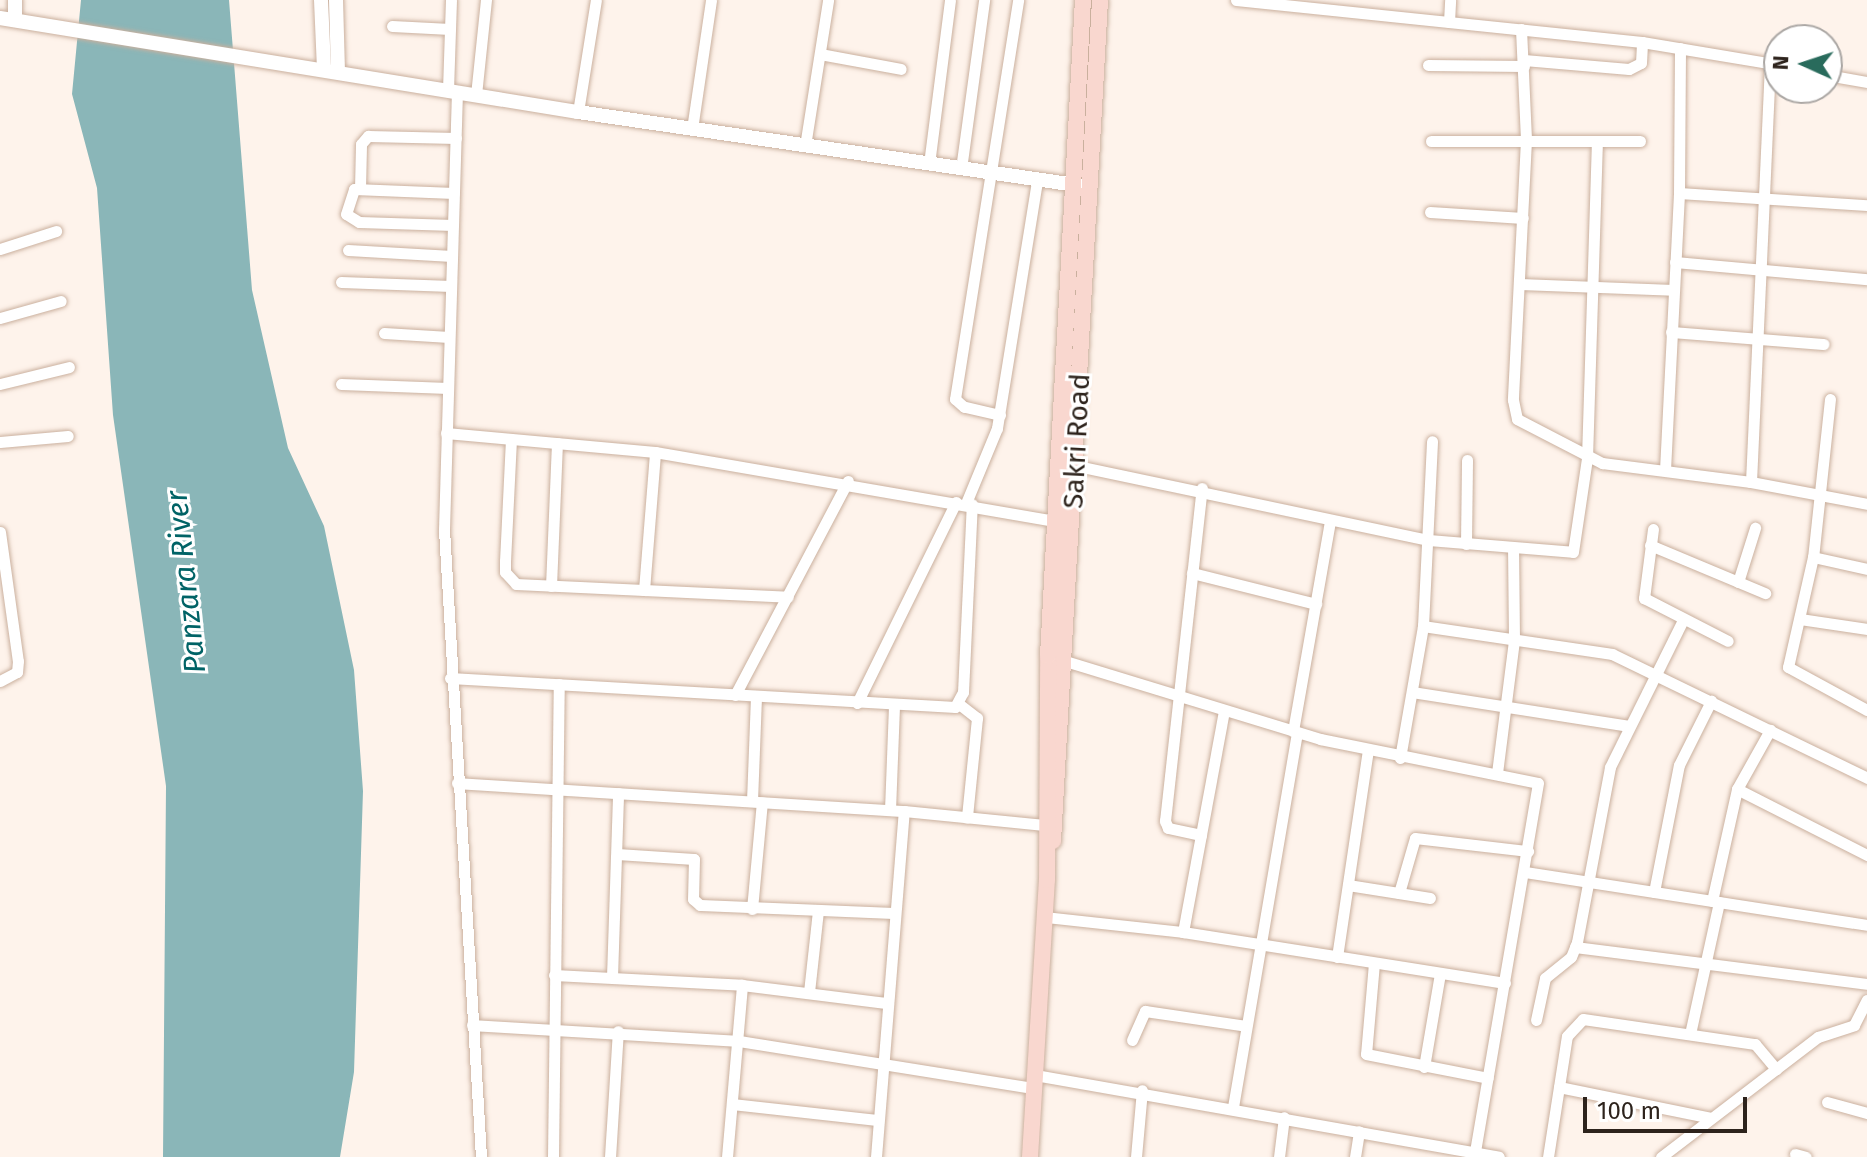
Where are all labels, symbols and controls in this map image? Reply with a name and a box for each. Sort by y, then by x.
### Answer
north arrow [1763,24,1843,104]
text: N [1767,55,1794,71]
street label: Sakri Road [1057,372,1097,510]
water label: Panzara River [158,489,214,675]
scale bar [1587,1081,1751,1131]
text: 100 m [1597,1097,1661,1125]

